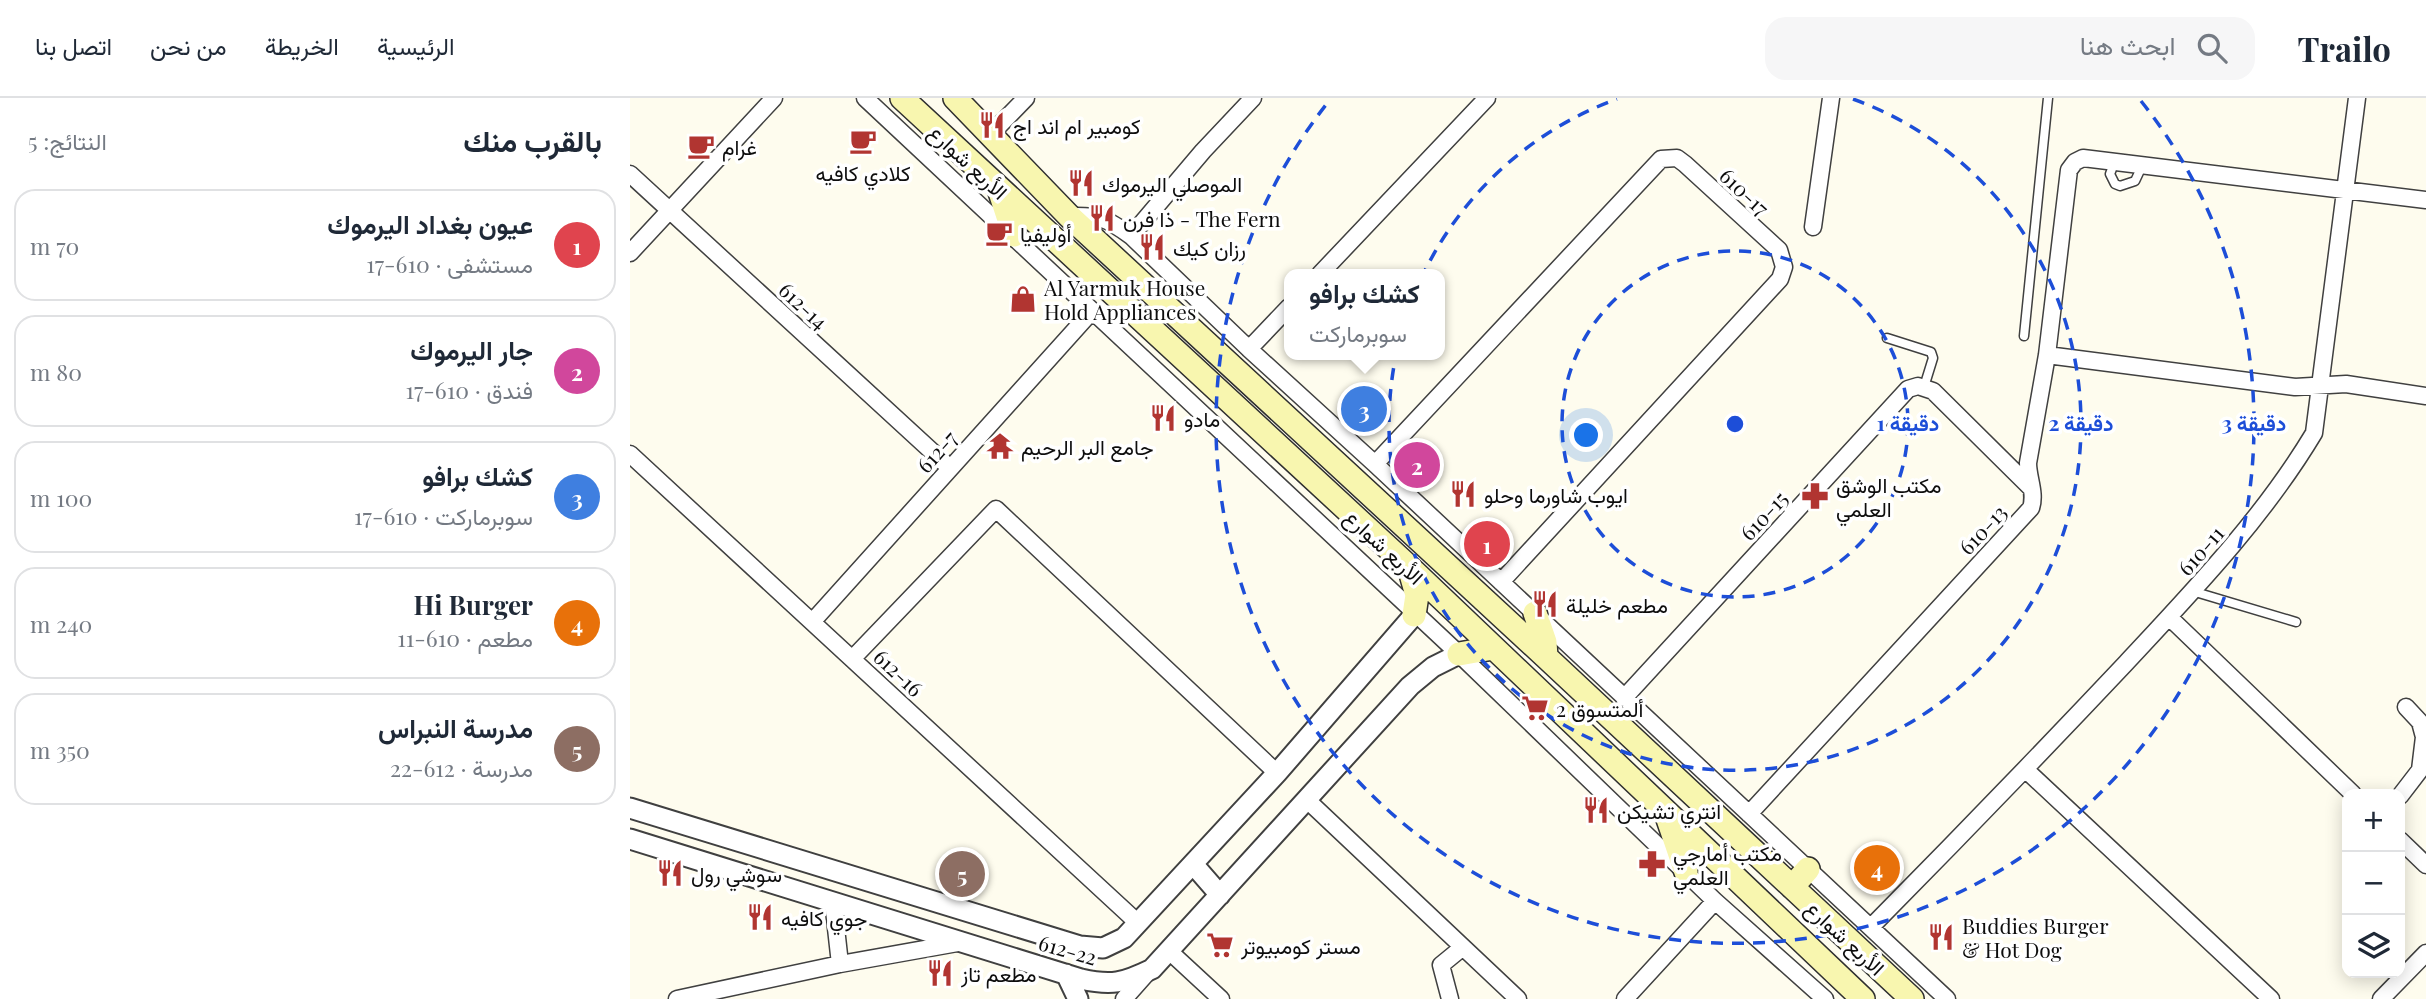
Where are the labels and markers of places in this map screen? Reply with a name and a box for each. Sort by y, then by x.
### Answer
restaurant icon: كومبير ام اند اج [977,110,1007,140]
place label: كومبير ام اند اج [1013,111,1141,141]
cafe icon: كلادي كافيه [848,126,878,156]
cafe icon: غرام [686,131,716,161]
place label: غرام [722,132,757,162]
place label: كلادي كافيه [816,158,911,191]
restaurant icon: الموصلي اليرموك [1066,168,1096,198]
place label: الموصلي اليرموك [1102,169,1242,202]
restaurant icon: ذا فرن - The Fern [1087,203,1117,233]
place label: ذا فرن - The Fern [1123,204,1281,233]
cafe icon: أوليفيا [984,218,1014,248]
place label: أوليفيا [1020,219,1072,248]
restaurant icon: رزان كيك [1137,232,1167,262]
place label: رزان كيك [1173,233,1246,262]
place label: Al Yarmuk House Hold Appliances [1043,273,1205,325]
shop icon: Al Yarmuk House Hold Appliances [1008,284,1038,314]
pin: 3 [1341,383,1387,435]
restaurant icon: مادو [1148,403,1178,433]
place label: مادو [1184,404,1220,433]
centre of rings [1723,412,1747,436]
temple icon: جامع البر الرحيم [985,431,1015,461]
place label: جامع البر الرحيم [1021,432,1154,462]
pin: 2 [1394,439,1440,491]
place label: مكتب الوشق العلمي [1836,470,1941,527]
restaurant icon: ايوب شاورما وحلو [1448,479,1478,509]
place label: ايوب شاورما وحلو [1484,480,1628,509]
pharmacy icon: مكتب الوشق العلمي [1800,481,1830,511]
pin: 1 [1464,518,1510,570]
restaurant icon: مطعم خليلة [1530,589,1560,619]
place label: مطعم خليلة [1566,590,1668,620]
supermarket icon: ألمتسوق 2 [1520,693,1550,723]
place label: ألمتسوق 2 [1556,694,1644,723]
restaurant icon: انتري تشيكن [1581,795,1611,825]
place label: انتري تشيكن [1617,796,1721,829]
place label: مكتب أمارجي العلمي [1673,838,1782,895]
pin: 4 [1854,842,1900,894]
pin: 5 [939,848,985,900]
pharmacy icon: مكتب أمارجي العلمي [1637,849,1667,879]
restaurant icon: سوشي رول [655,858,685,888]
place label: سوشي رول [691,859,782,892]
restaurant icon: جوي كافيه [745,902,775,932]
place label: جوي كافيه [781,903,867,936]
place label: Buddies Burger & Hot Dog [1962,911,2109,963]
restaurant icon: Buddies Burger & Hot Dog [1926,922,1956,952]
supermarket icon: مستر كومبيوتر [1205,930,1235,960]
place label: مستر كومبيوتر [1240,931,1361,960]
restaurant icon: مطعم تاز [925,958,955,988]
place label: مطعم تاز [960,959,1037,989]

